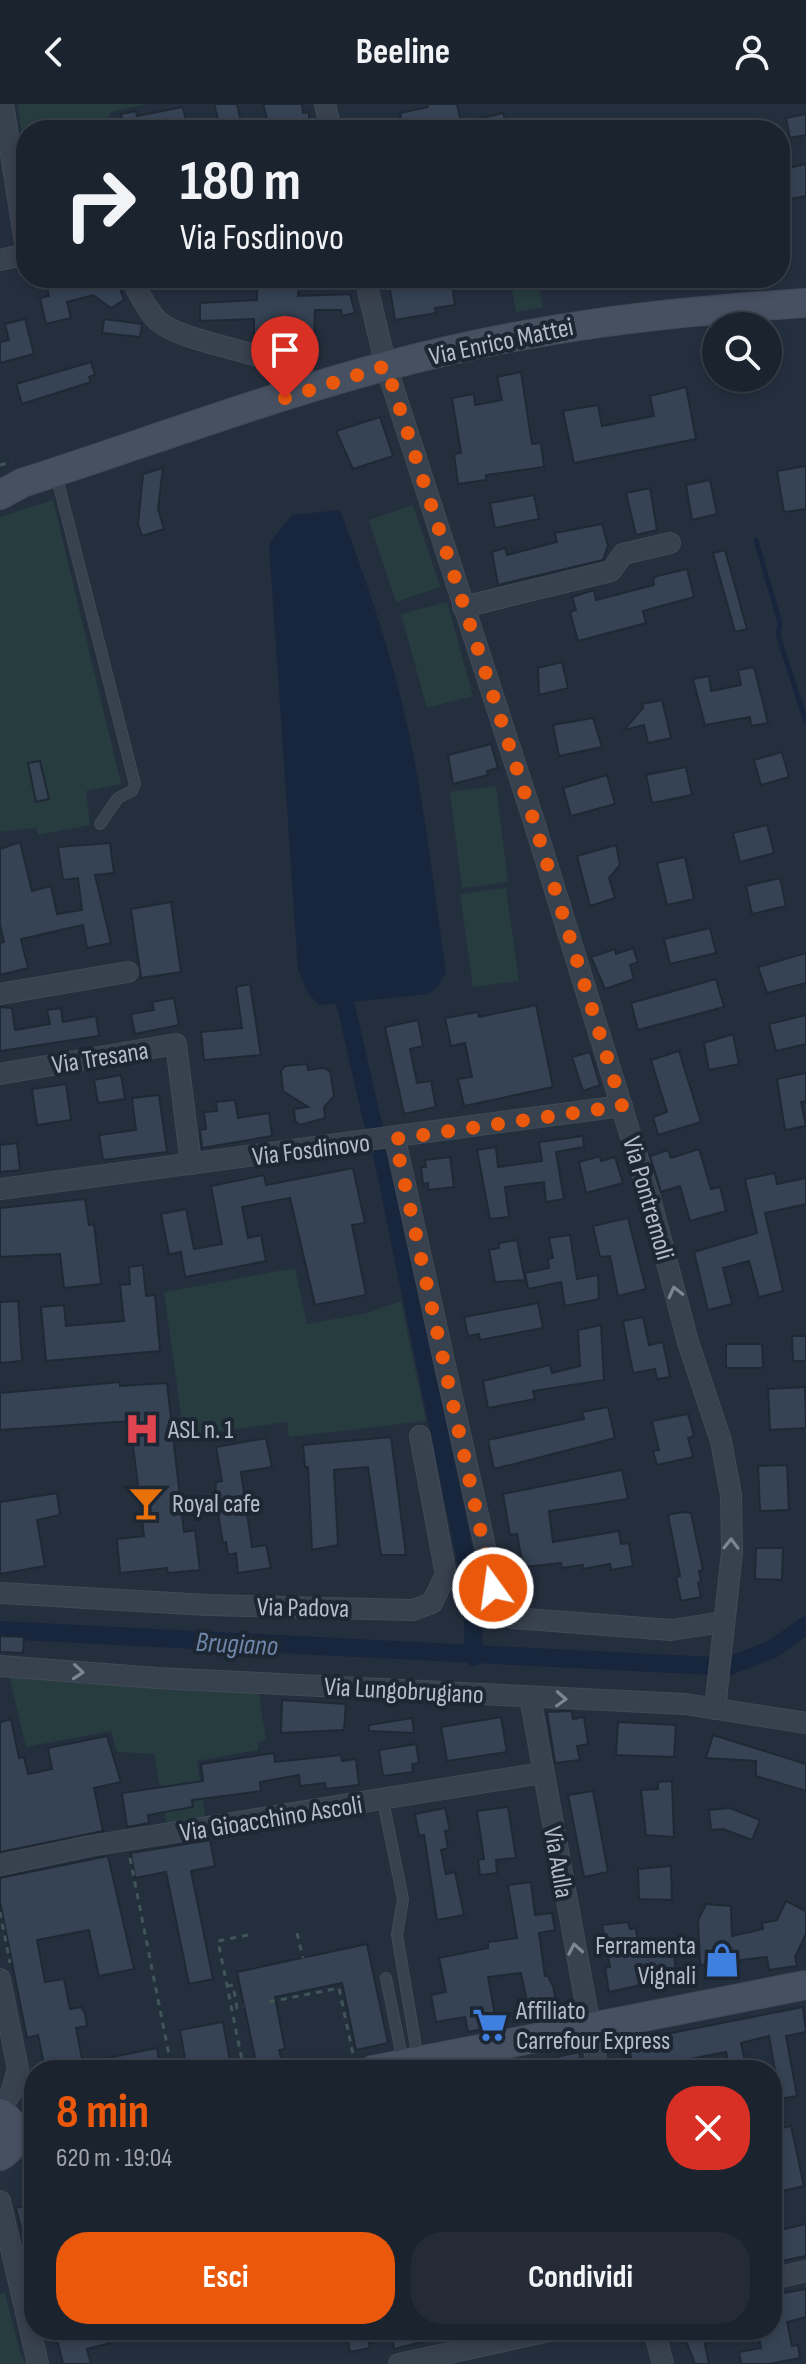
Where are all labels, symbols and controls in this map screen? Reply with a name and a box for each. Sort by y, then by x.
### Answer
icon: back [32,30,76,74]
icon: person [730,30,774,74]
text: Beeline [356,31,450,74]
text: 180 m [180,149,301,216]
icon: right [48,152,152,256]
text: Via Fosdinovo [180,217,344,260]
street label: Via Enrico Mattei [426,312,576,373]
map controls [702,312,782,392]
button: search [702,312,782,392]
pin [251,316,319,398]
icon: arrive [263,328,307,372]
street label: Via Tresana [50,1036,151,1081]
street label: Via Fosdinovo [251,1128,372,1173]
street label: Via Pontremoli [615,1133,680,1264]
one-way arrow [668,1286,685,1300]
hospital icon: ASL n. 1 [123,1410,161,1448]
place label: ASL n. 1 [167,1415,233,1446]
bar icon: Royal cafe [127,1484,165,1522]
place label: Royal cafe [172,1489,260,1520]
one-way arrow [723,1537,740,1550]
position arrow [451,1546,535,1630]
street label: Via Padova [256,1592,349,1625]
water label: Brugiano [195,1626,280,1663]
one-way arrow [72,1663,85,1680]
street label: Via Lungobrugiano [323,1672,484,1711]
one-way arrow [555,1690,568,1707]
street label: Via Gioacchino Ascoli [178,1790,364,1849]
street label: Via Aulla [536,1824,579,1901]
place label: Ferramenta Vignali [595,1931,696,1992]
shop icon: Ferramenta Vignali [703,1941,741,1979]
one-way arrow [567,1943,584,1956]
place label: Affiliato Carrefour Express [515,1996,670,2057]
supermarket icon: Affiliato Carrefour Express [471,2006,509,2044]
text: 8 min [56,2084,149,2141]
button: close [666,2086,750,2170]
text: 620 m · 19:04 [56,2143,172,2174]
button: Esci [56,2232,395,2324]
button: Condividi [411,2232,750,2324]

